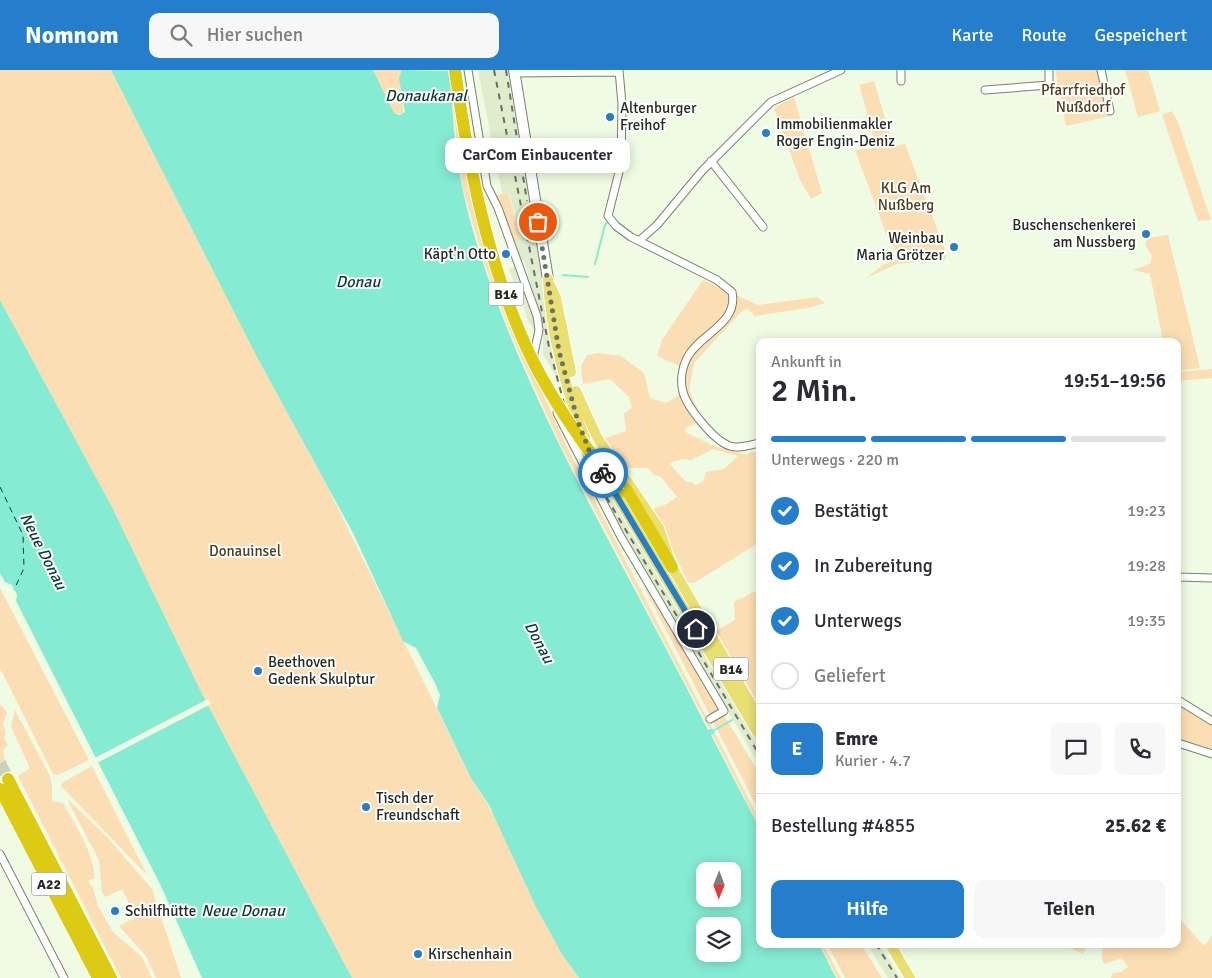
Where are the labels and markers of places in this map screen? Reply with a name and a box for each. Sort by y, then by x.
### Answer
place label: Altenburger Freihof [620,99,697,134]
marker: Altenburger Freihof [604,111,616,123]
place label: Immobilienmakler Roger Engin-Deniz [776,115,895,150]
marker: Immobilienmakler Roger Engin-Deniz [760,127,772,139]
callout: CarCom Einbaucenter [446,137,630,172]
pin [517,201,559,243]
place label: Buschenschenkerei am Nussberg [1012,216,1136,251]
marker: Buschenschenkerei am Nussberg [1140,228,1152,240]
place label: Weinbau Maria Grötzer [856,229,944,264]
marker: Weinbau Maria Grötzer [948,241,960,253]
place label: Käpt'n Otto [424,245,496,263]
marker: Käpt'n Otto [500,248,512,260]
pin [675,608,717,650]
place label: Beethoven Gedenk Skulptur [268,653,375,688]
marker: Beethoven Gedenk Skulptur [252,665,264,677]
place label: Tisch der Freundschaft [376,789,460,824]
marker: Tisch der Freundschaft [360,801,372,813]
place label: Schilfhütte [125,902,196,920]
marker: Schilfhütte [109,905,121,917]
place label: Kirschenhain [428,945,512,963]
marker: Kirschenhain [412,948,424,960]

